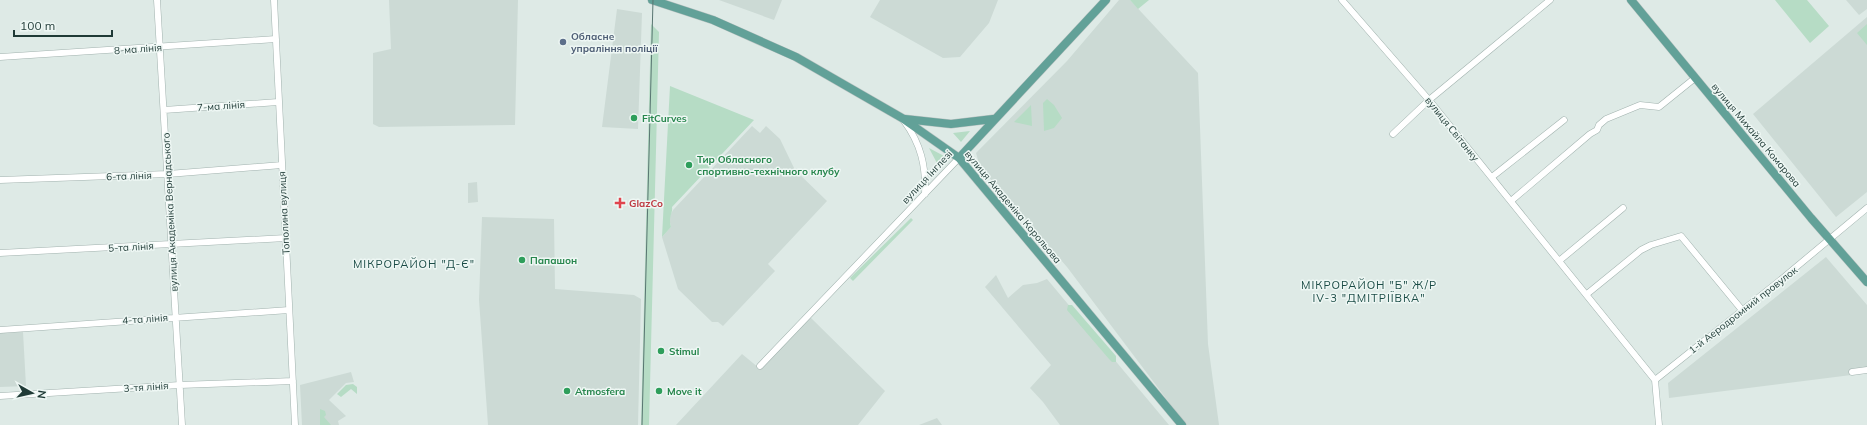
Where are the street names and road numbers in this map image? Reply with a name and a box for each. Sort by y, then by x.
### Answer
street label: 8-ма лінія [114,41,162,57]
street label: вулиця Михайла Комарова [1709,80,1803,190]
street label: вулиця Світанку [1422,94,1482,164]
street label: 7-ма лінія [197,98,245,114]
street label: вулиця Академіка Вернадського [159,132,181,292]
street label: вулиця Інглезі [899,148,955,206]
street label: вулиця Академіка Корольова [962,148,1064,266]
street label: 6-та лінія [106,169,152,183]
street label: Тополина вулиця [275,171,293,255]
street label: 5-та лінія [108,239,154,255]
street label: 1-й Аеродромний провулок [1686,263,1800,357]
street label: 4-та лінія [122,311,168,327]
street label: 3-тя лінія [123,379,169,395]

